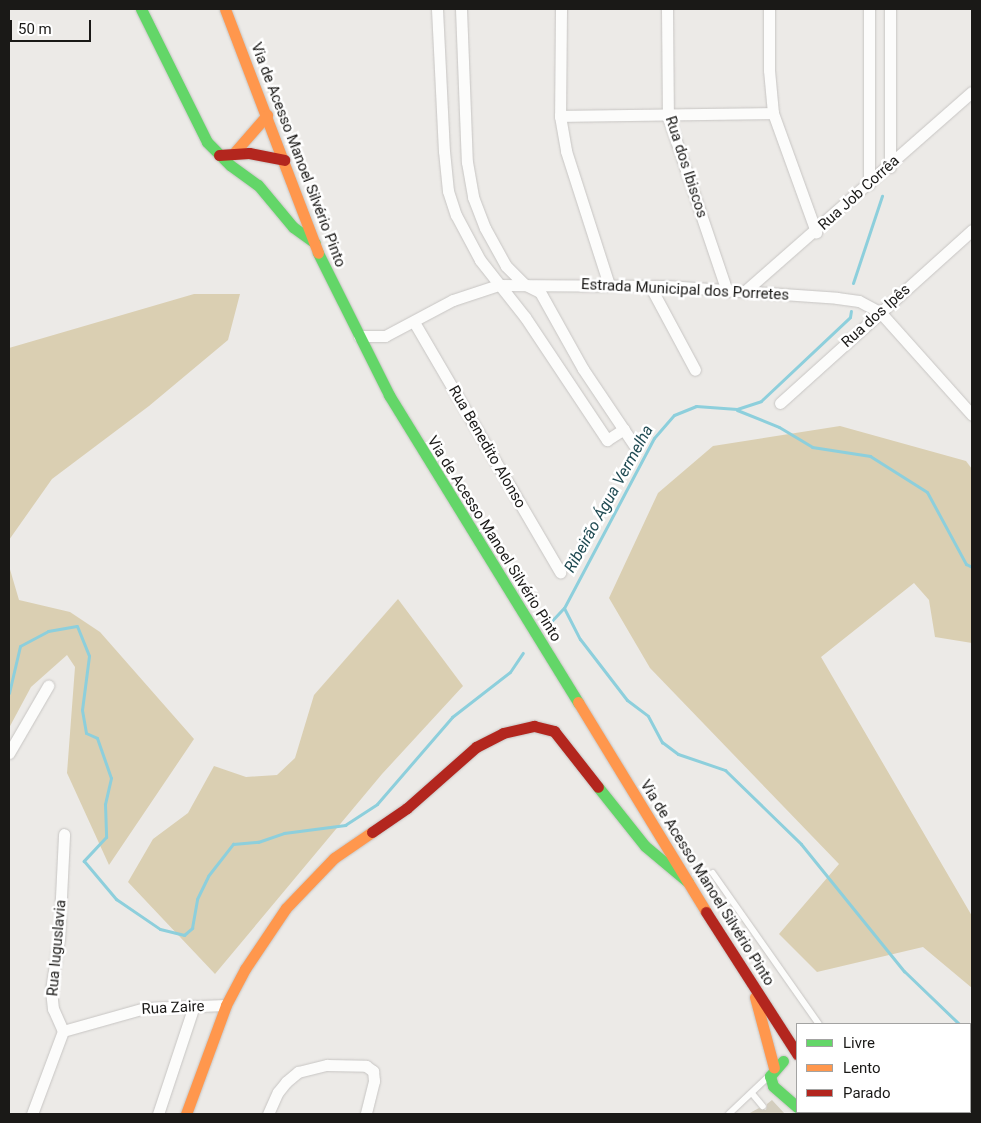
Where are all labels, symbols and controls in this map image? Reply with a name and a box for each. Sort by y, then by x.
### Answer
scale bar [12,10,94,42]
text: 50 m [18,20,52,38]
street label: Via de Acesso Manoel Silvério Pinto [247,40,349,270]
street label: Rua dos Ibiscos [661,114,711,220]
street label: Rua Job Corrêa [815,152,903,234]
street label: Estrada Municipal dos Porretes [581,276,789,304]
street label: Rua dos Ipês [838,281,914,351]
street label: Rua Benedito Alonso [445,382,529,512]
water label: Ribeirão Água Vermelha [560,422,658,576]
street label: Via de Acesso Manoel Silvério Pinto [423,433,565,645]
street label: Via de Acesso Manoel Silvério Pinto [636,777,778,989]
street label: Rua Iuguslavia [44,899,70,997]
street label: Rua Zaire [141,997,205,1019]
legend [796,1023,971,1113]
text: Livre [843,1034,875,1052]
text: Lento [843,1059,881,1077]
text: Parado [843,1084,891,1102]

